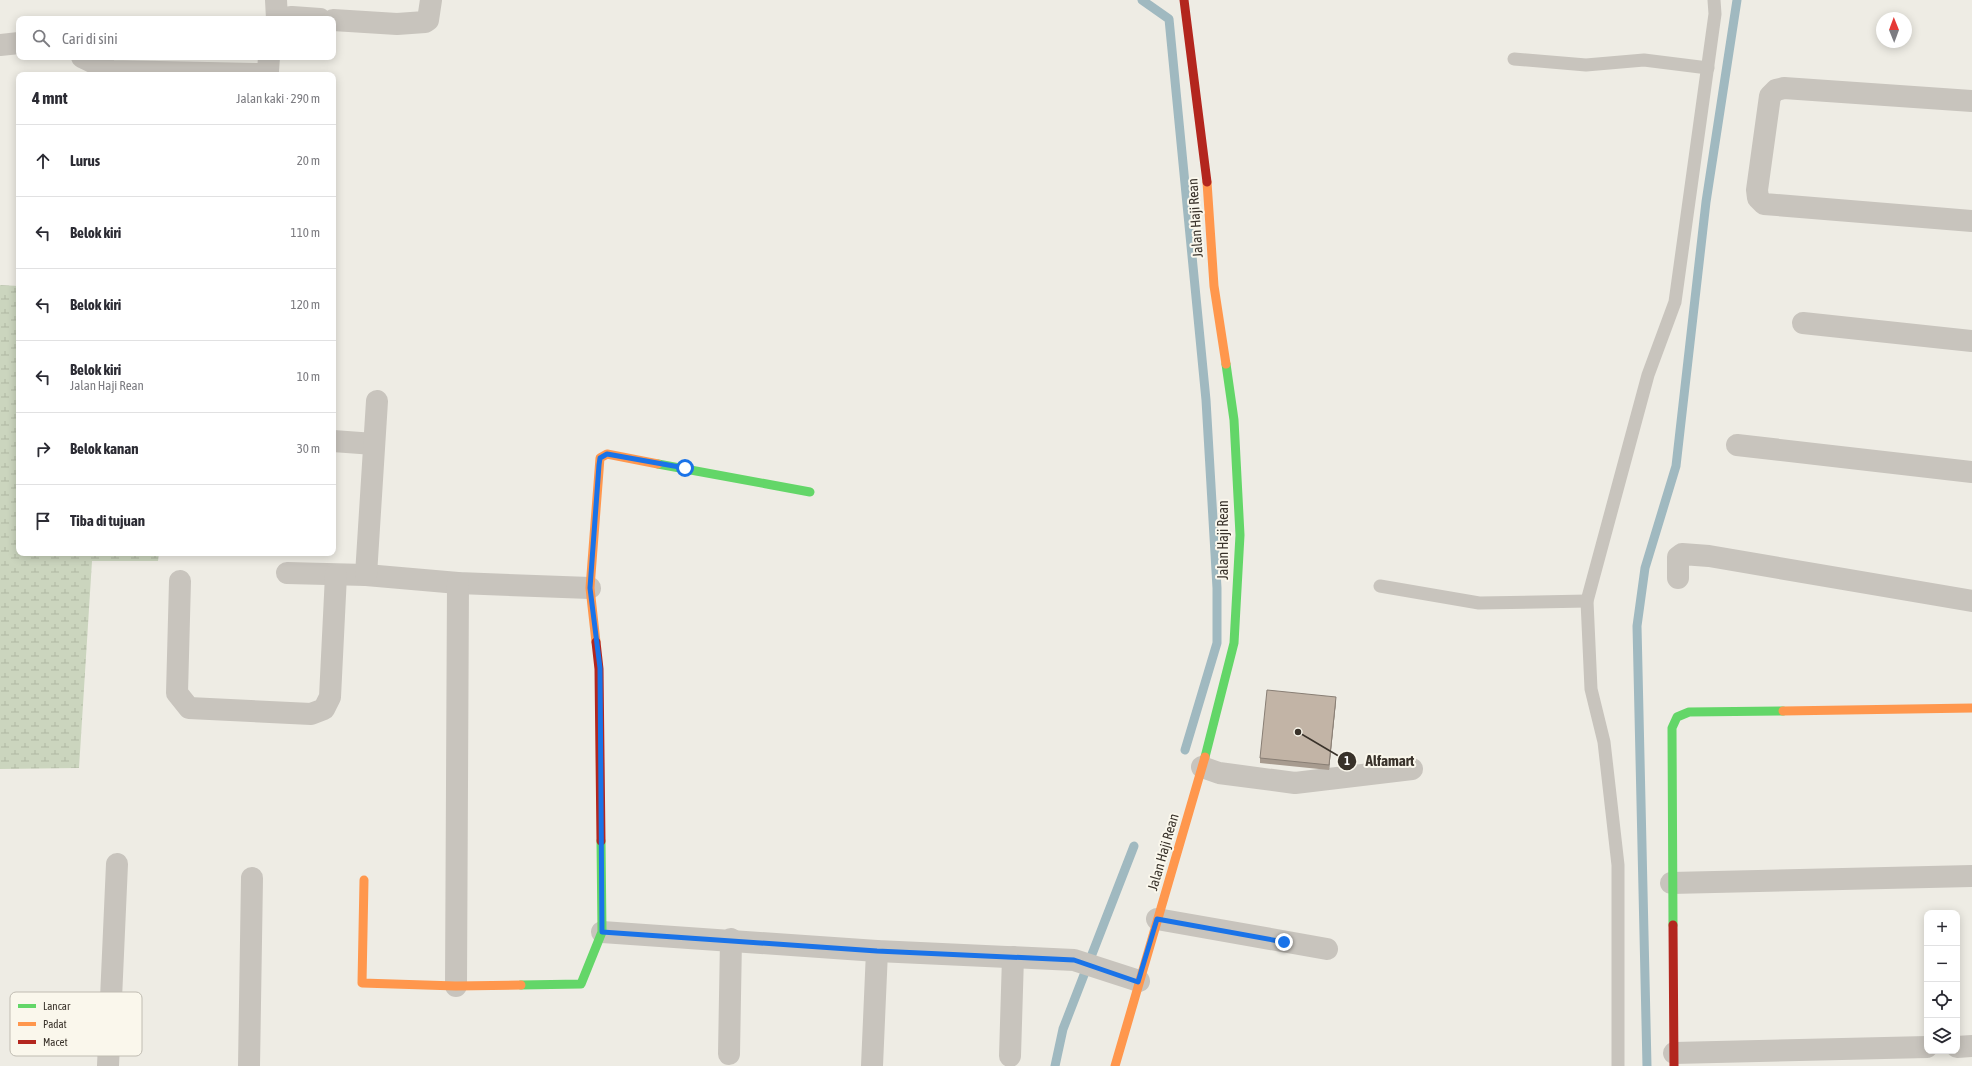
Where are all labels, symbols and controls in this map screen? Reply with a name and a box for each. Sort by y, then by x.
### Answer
north arrow [1876,12,1912,48]
search box [16,16,336,60]
icon: search [30,27,52,49]
text: Cari di sini [62,30,118,47]
text: 4 mnt [32,88,68,108]
text: Jalan kaki · 290 m [236,91,320,106]
icon: ahead [32,150,54,172]
text: Lurus [70,152,100,169]
text: 20 m [297,153,320,168]
street label: Jalan Haji Rean [1184,178,1206,258]
icon: left [32,222,54,244]
text: Belok kiri [70,224,121,241]
text: 110 m [291,225,320,240]
icon: left [32,294,54,316]
text: Belok kiri [70,296,121,313]
text: 120 m [291,297,320,312]
text: Belok kiri [70,361,121,378]
icon: left [32,366,54,388]
text: 10 m [297,369,320,384]
text: Jalan Haji Rean [70,378,144,393]
icon: right [32,438,54,460]
text: Belok kanan [70,440,139,457]
text: 30 m [297,441,320,456]
route start [676,459,694,477]
street label: Jalan Haji Rean [1215,500,1231,580]
icon: arrive [32,510,54,532]
text: Tiba di tujuan [70,512,145,529]
callout: Alfamart [1337,747,1422,774]
text: Alfamart [1365,752,1415,769]
text: 1 [1344,754,1350,768]
street label: Jalan Haji Rean [1144,812,1182,892]
map controls [1924,910,1960,1054]
button: + [1924,910,1960,946]
route end [1275,933,1293,951]
button: − [1924,946,1960,982]
button: locate [1924,982,1960,1018]
legend [10,992,142,1056]
text: Lancar [43,1000,71,1012]
text: Padat [43,1018,67,1030]
button: layers [1924,1018,1960,1054]
text: Macet [43,1036,68,1048]

